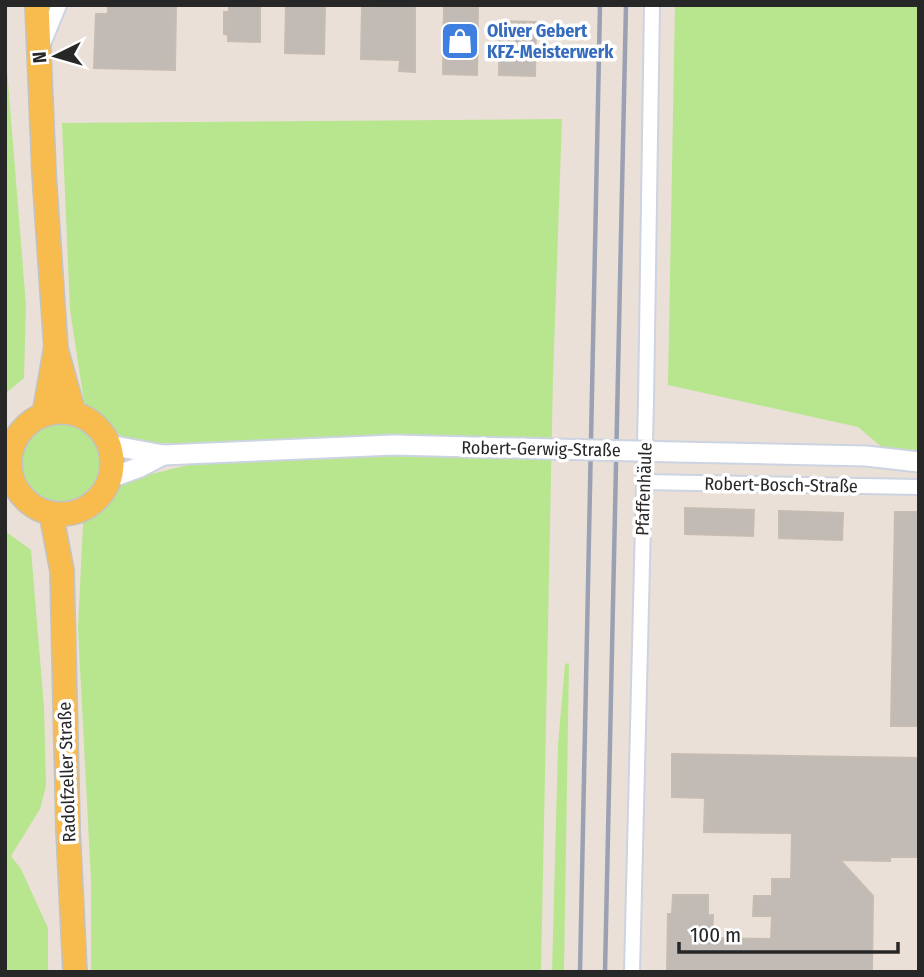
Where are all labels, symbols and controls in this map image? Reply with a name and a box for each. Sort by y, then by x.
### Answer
shop icon: Oliver Gebert KFZ-Meisterwerk [439,20,481,62]
place label: Oliver Gebert KFZ-Meisterwerk [487,20,614,63]
north arrow [21,21,91,91]
text: N [28,51,52,64]
street label: Robert-Gerwig-Straße [461,437,621,461]
street label: Pfaffenhäule [631,442,657,536]
street label: Robert-Bosch-Straße [704,473,858,497]
street label: Radolfzeller Straße [54,701,80,842]
scale bar [679,911,898,955]
text: 100 m [690,922,741,948]

